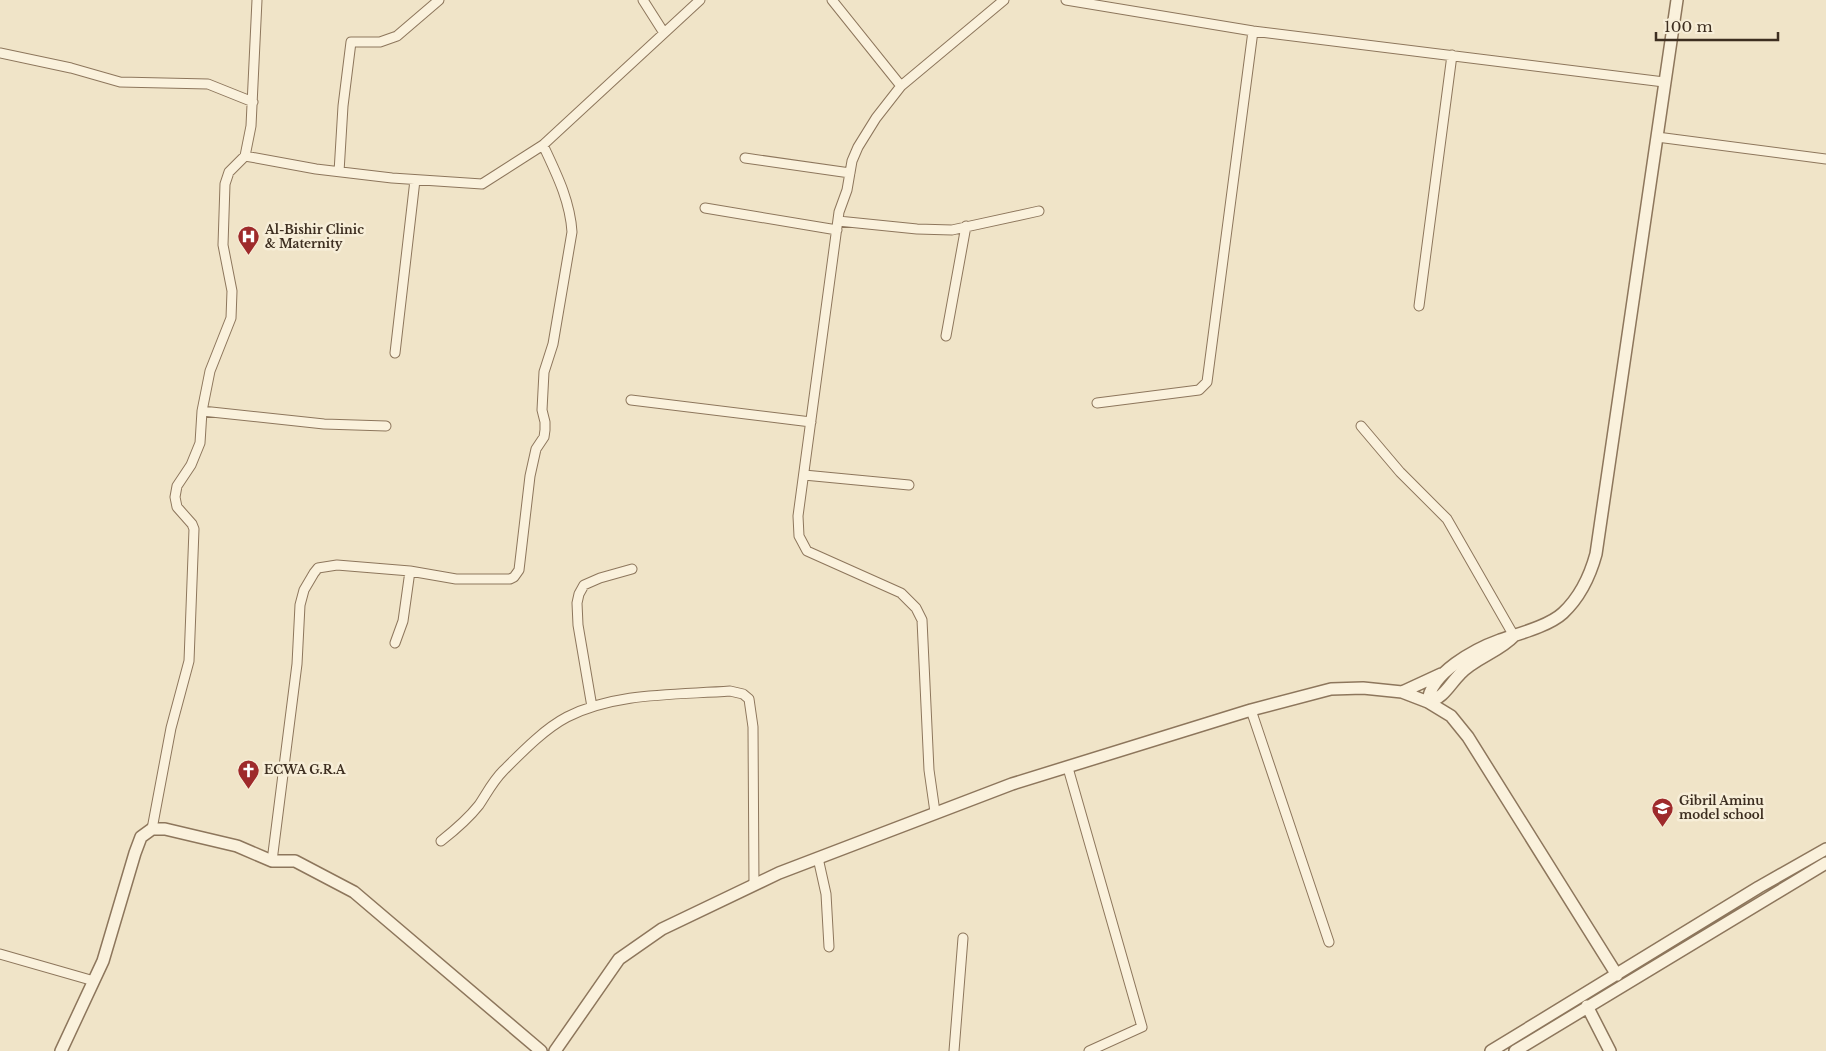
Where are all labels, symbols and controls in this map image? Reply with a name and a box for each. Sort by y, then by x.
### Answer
scale bar [1656,10,1778,42]
text: 100 m [1664,17,1713,36]
place label: Al-Bishir Clinic & Maternity [264,222,364,251]
hospital icon: Al-Bishir Clinic & Maternity [237,225,261,256]
church icon: ECWA G.R.A [236,758,260,789]
place label: ECWA G.R.A [264,762,347,777]
place label: Gibril Aminu model school [1679,793,1765,822]
school or university icon: Gibril Aminu model school [1651,796,1675,827]

